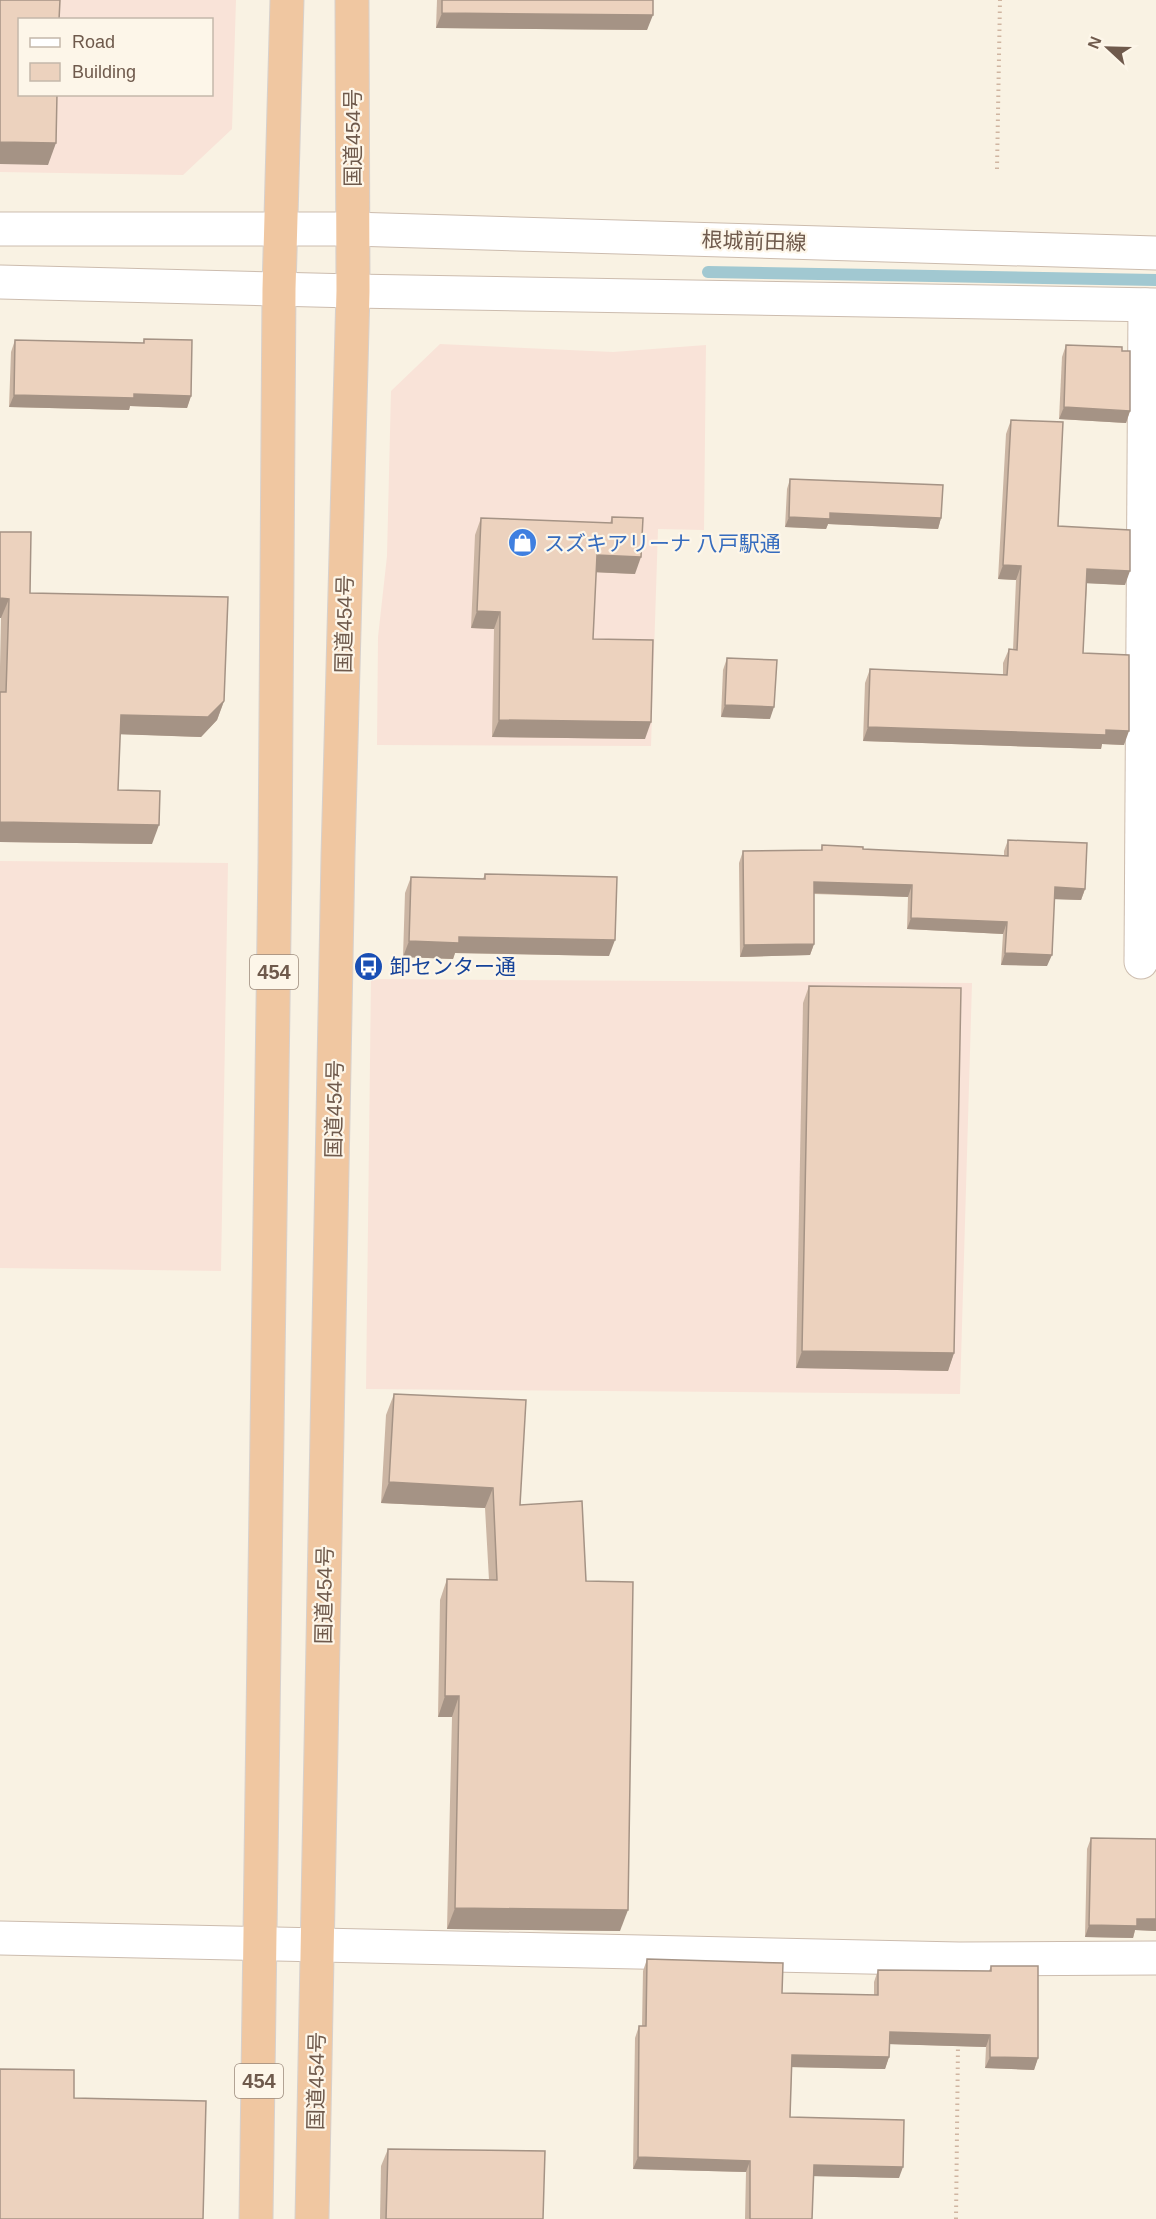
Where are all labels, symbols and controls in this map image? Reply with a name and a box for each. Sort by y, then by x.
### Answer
legend [18,18,213,96]
north arrow [1078,18,1138,78]
text: Road [72,32,115,52]
text: N [1085,34,1105,51]
text: Building [72,62,136,82]
street label: 国道454号 [341,89,364,187]
street label: 根城前田線 [701,228,807,254]
shop icon: スズキアリーナ 八戸駅通 [507,527,539,559]
place label: スズキアリーナ 八戸駅通 [544,532,781,555]
street label: 国道454号 [332,575,356,673]
bus stop icon: 卸センター通 [353,950,385,982]
road number: 454 [250,955,298,989]
place label: 卸センター通 [390,955,516,978]
street label: 国道454号 [322,1060,346,1158]
street label: 国道454号 [312,1546,336,1644]
street label: 国道454号 [304,2032,328,2130]
road number: 454 [235,2064,283,2098]

